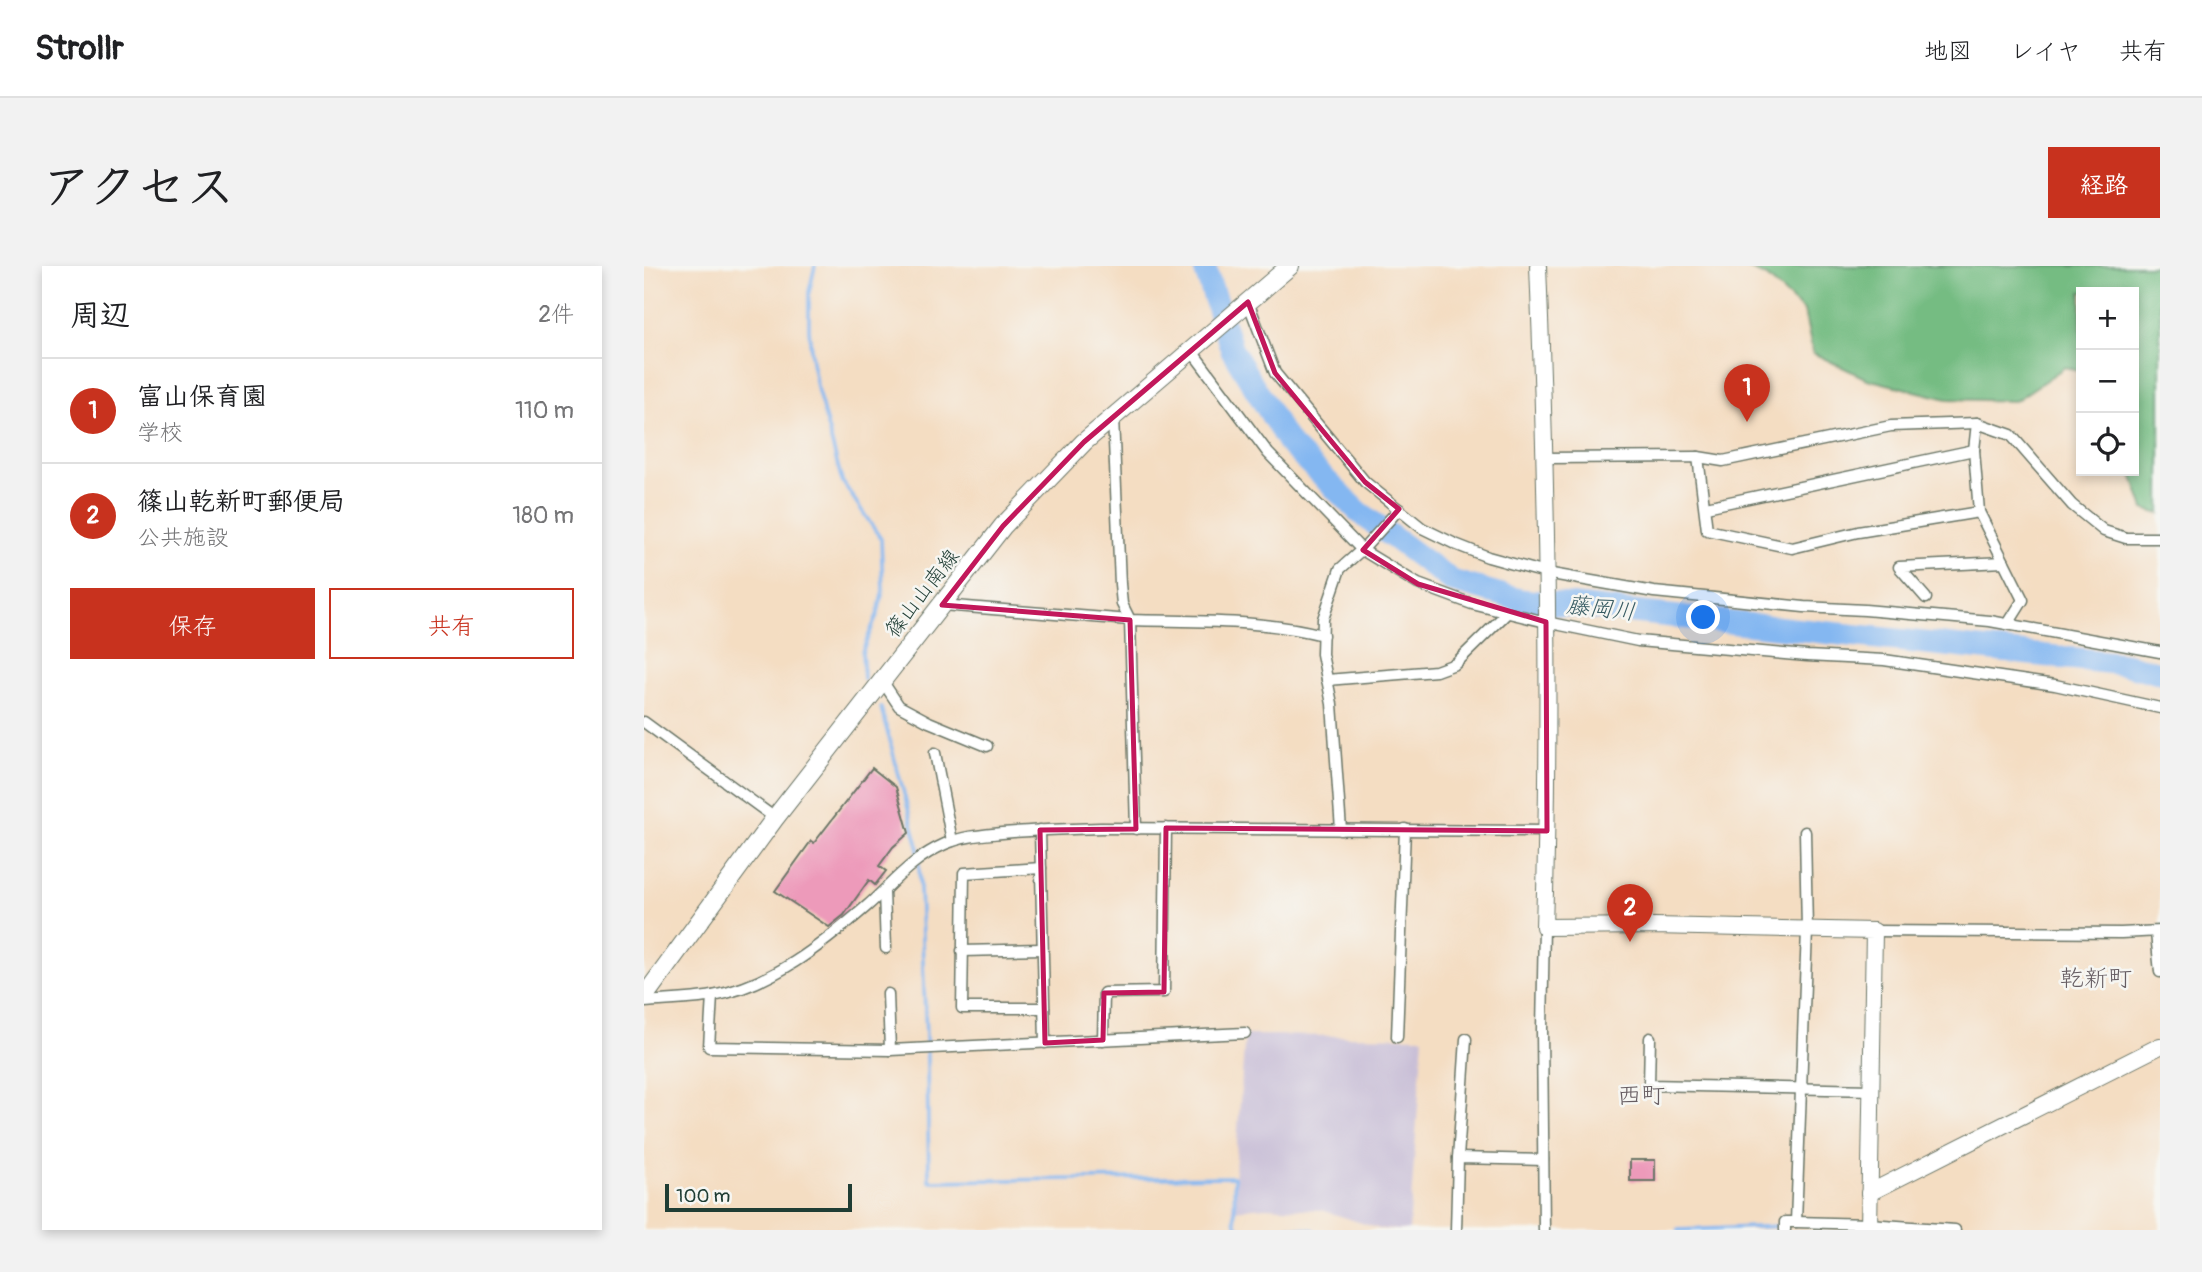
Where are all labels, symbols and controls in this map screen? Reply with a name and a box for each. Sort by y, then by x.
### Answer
text: Strollr [35,28,124,69]
text: 地図 [1924,37,1972,66]
text: レイヤ [2010,37,2081,66]
text: 共有 [2119,37,2167,66]
button: 経路 [2048,147,2160,218]
text: アクセス [42,157,235,218]
map controls [2076,287,2139,476]
button: + [2076,287,2139,350]
text: 周辺 [70,297,130,334]
text: 2件 [538,300,574,329]
button: − [2076,350,2139,413]
pin: 1 [1724,364,1770,422]
text: 富山保育園 [137,381,267,413]
text: 1 [89,396,98,425]
text: 110 m [515,396,574,425]
button: locate [2076,413,2139,476]
text: 学校 [137,418,183,447]
text: 篠山乾新町郵便局 [137,486,345,518]
text: 2 [87,501,99,530]
text: 180 m [512,501,574,530]
text: 公共施設 [137,523,229,552]
street label: 篠山山南線 [879,544,965,643]
button: 保存 [70,588,315,659]
button: 共有 [329,588,574,659]
water label: 藤岡川 [1565,590,1637,627]
your location [1686,600,1720,634]
pin: 2 [1607,884,1653,942]
district label: 乾新町 [2060,964,2132,993]
district label: 西町 [1617,1081,1665,1110]
scale bar [665,1181,852,1213]
text: 100 m [676,1184,730,1208]

